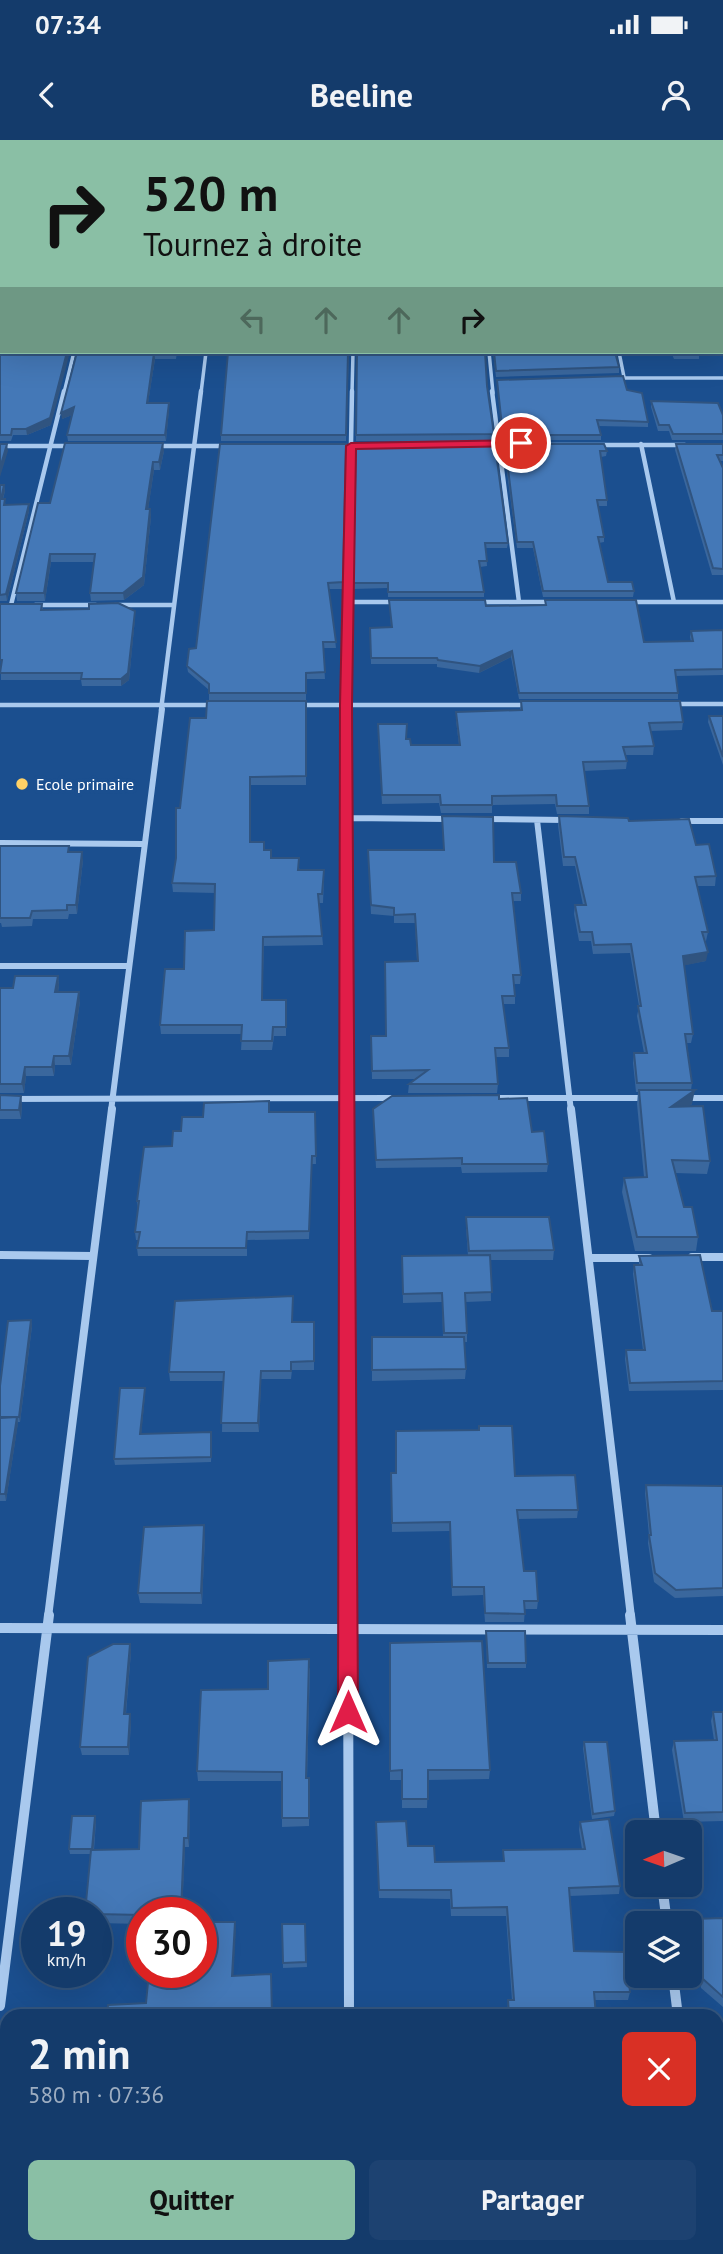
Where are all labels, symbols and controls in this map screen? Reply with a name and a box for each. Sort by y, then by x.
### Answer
text: 07:34 [35,8,101,41]
text: Beeline [310,74,413,116]
icon: back [28,76,66,114]
icon: person [657,76,695,114]
text: 520 m [143,161,278,225]
icon: right [28,168,119,259]
text: Tournez à droite [143,223,362,265]
icon: left [234,301,272,339]
icon: ahead [307,301,345,339]
icon: ahead [380,301,418,339]
icon: right [453,301,491,339]
pin [491,413,551,473]
icon: arrive [502,424,540,462]
place label: Ecole primaire [36,774,134,794]
marker: Ecole primaire [14,776,30,792]
position arrow [311,1675,385,1749]
north arrow [625,1820,702,1897]
map controls [625,1820,702,1988]
speed limit sign: 30 [126,1897,217,1988]
text: 19 [47,1910,86,1956]
button: layers [625,1911,702,1988]
text: km/h [47,1948,86,1971]
text: 2 min [28,2026,130,2081]
button: close [622,2032,696,2106]
text: 580 m · 07:36 [28,2080,164,2109]
button: Quitter [28,2160,355,2240]
button: Partager [369,2160,696,2240]

